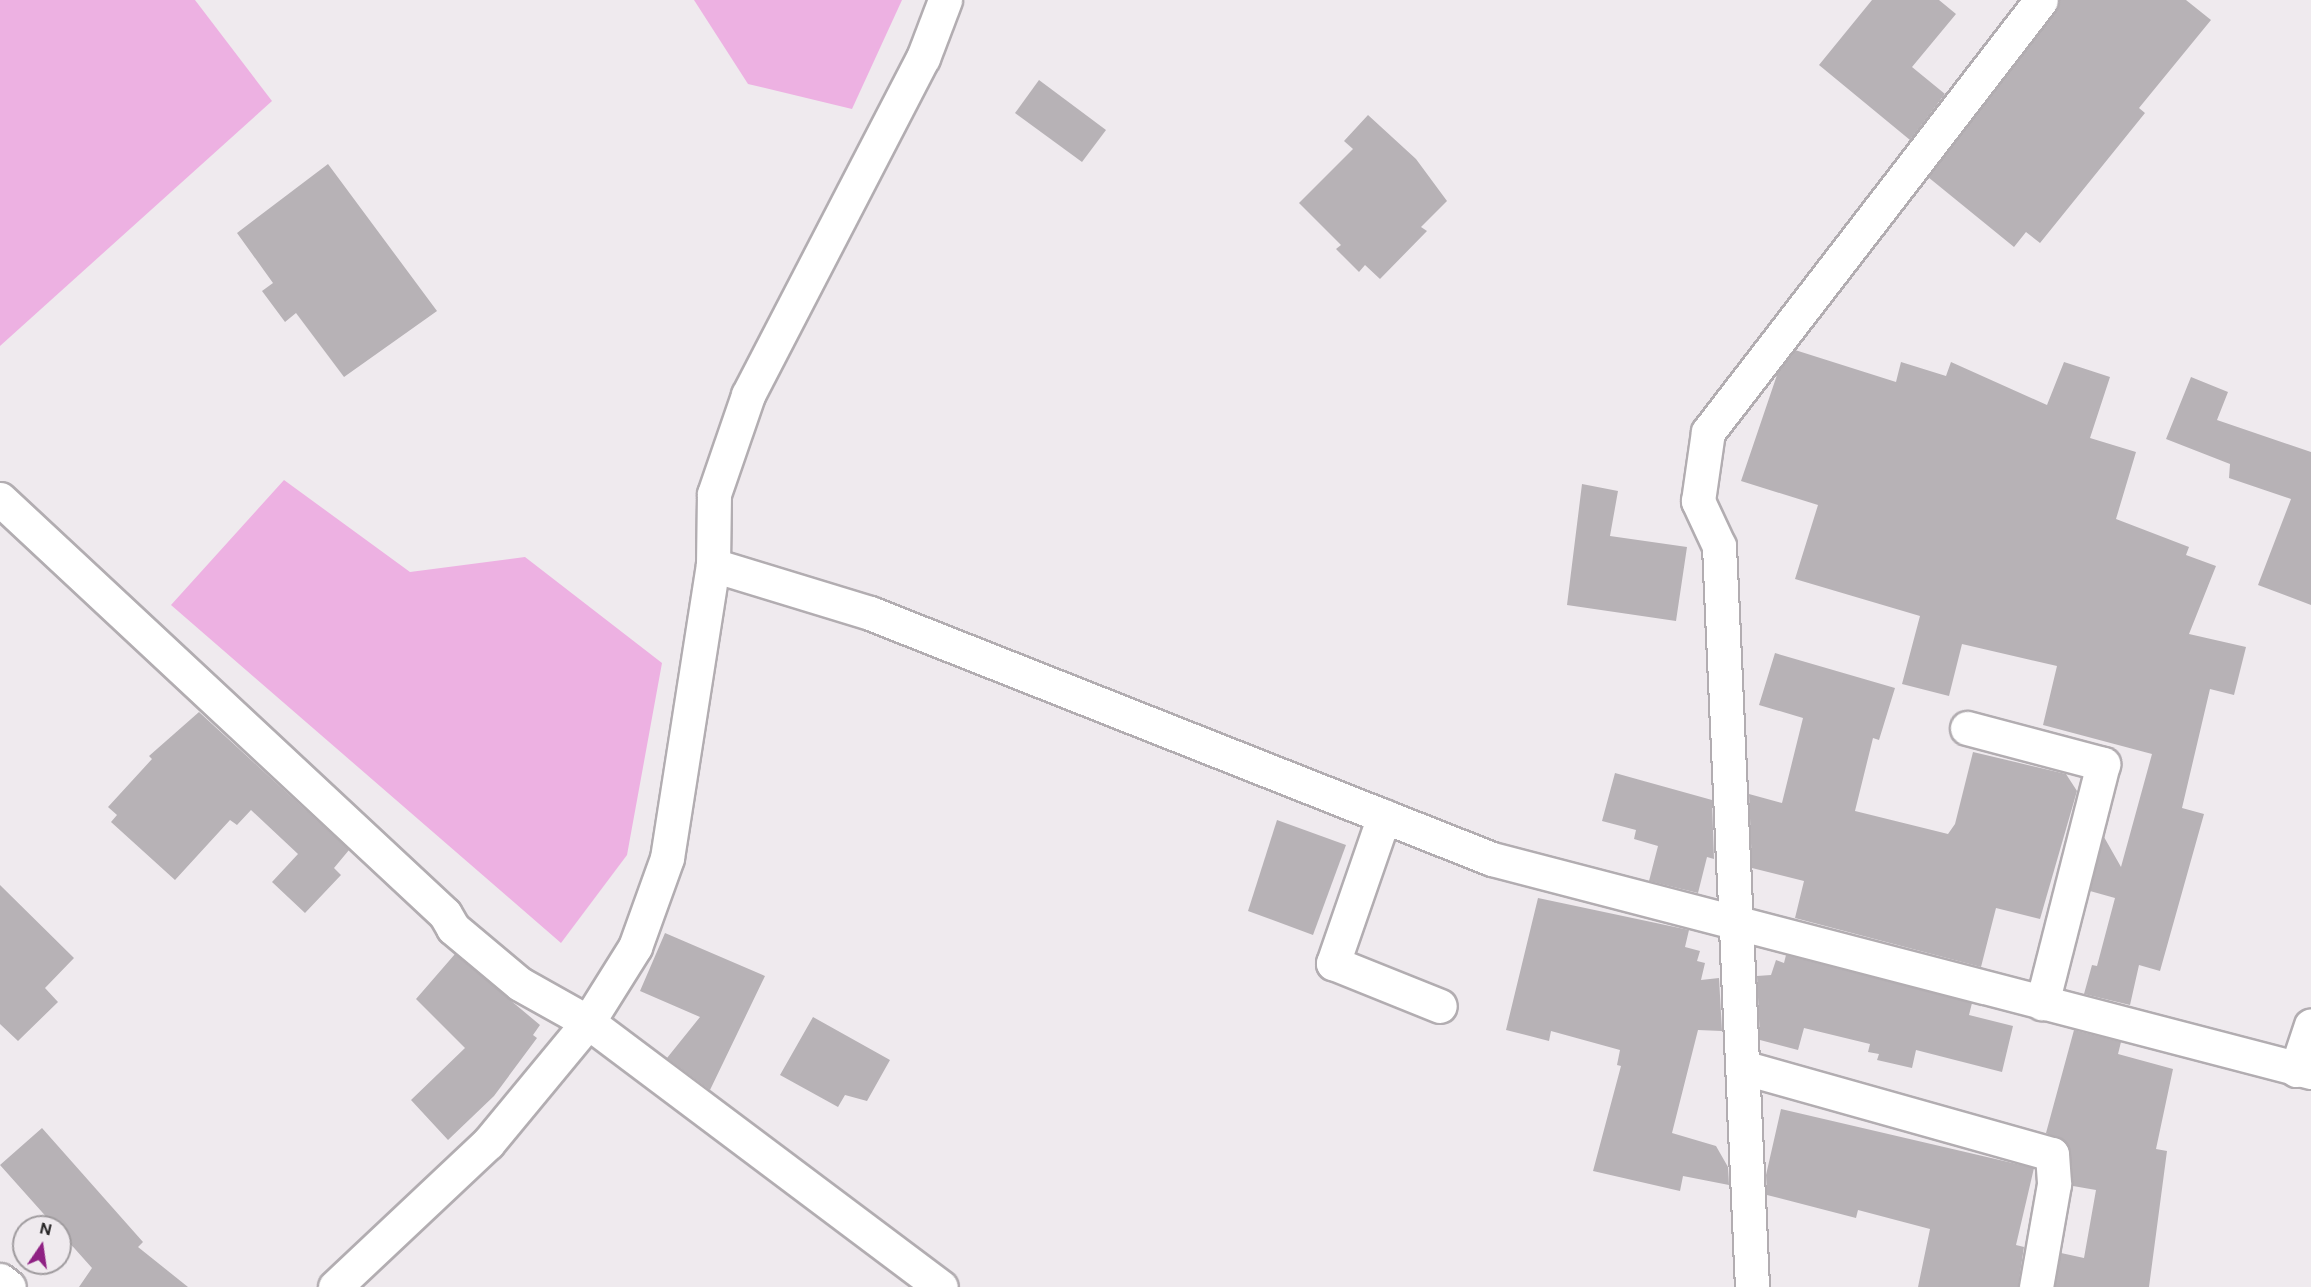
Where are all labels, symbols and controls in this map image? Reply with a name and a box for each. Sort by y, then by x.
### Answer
north arrow [12,1215,72,1275]
text: N [38,1217,54,1240]

